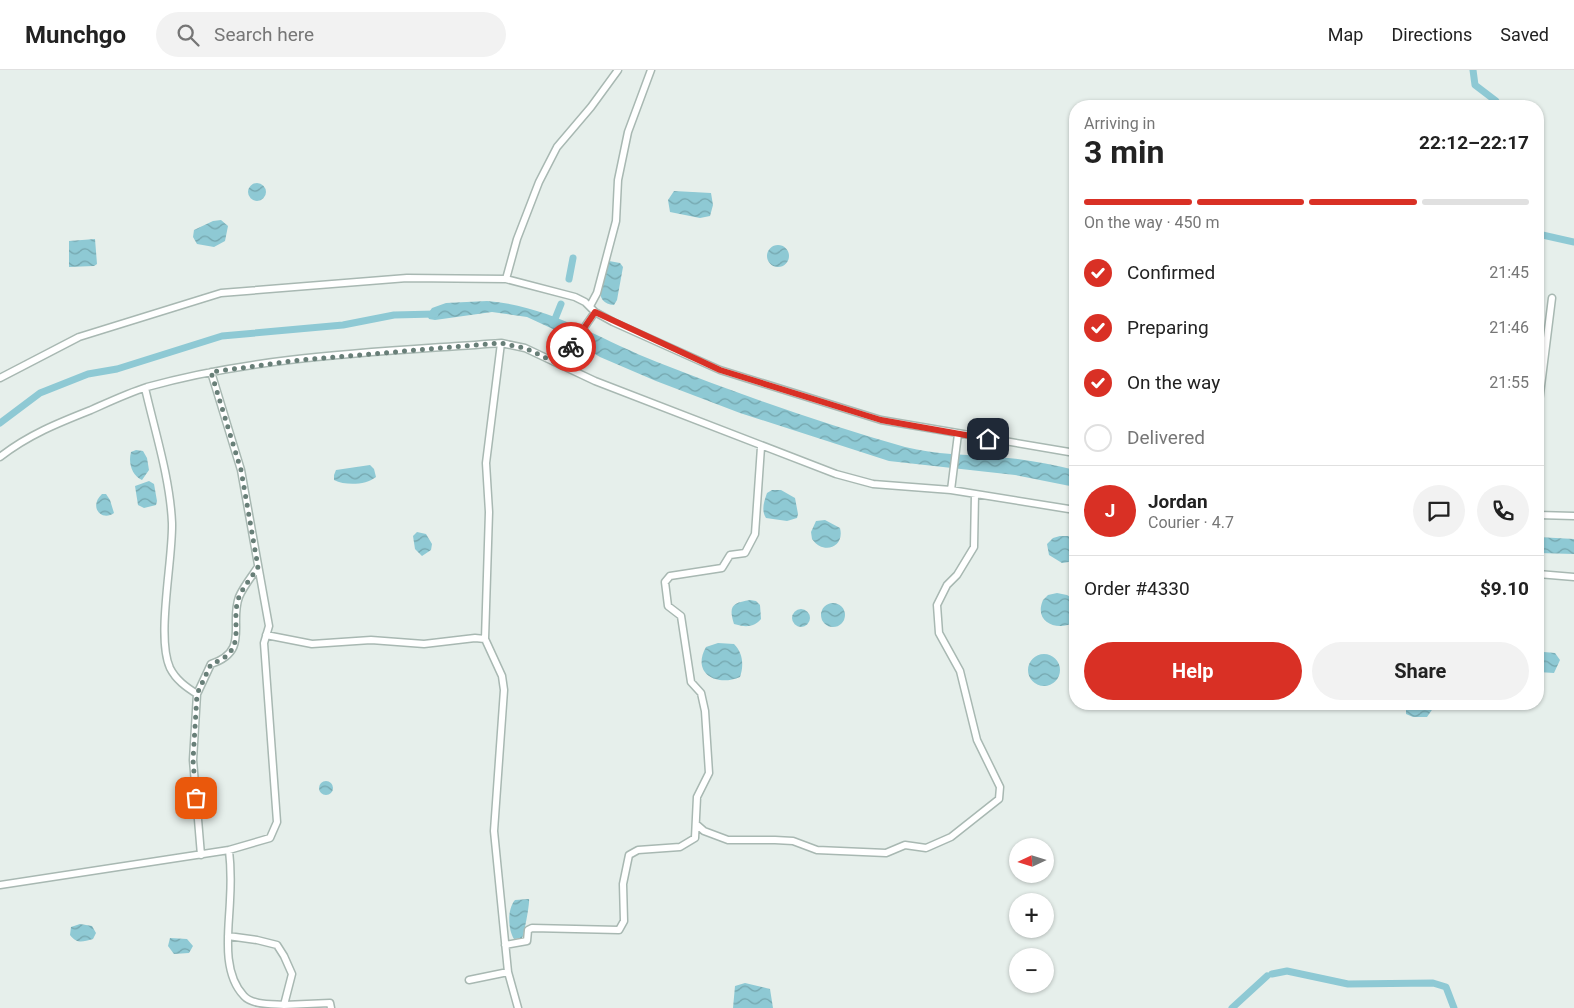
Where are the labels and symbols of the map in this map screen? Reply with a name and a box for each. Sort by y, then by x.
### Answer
courier [546,322,596,372]
pin [967,418,1009,460]
pin [175,777,217,819]
north arrow [1009,838,1054,882]

